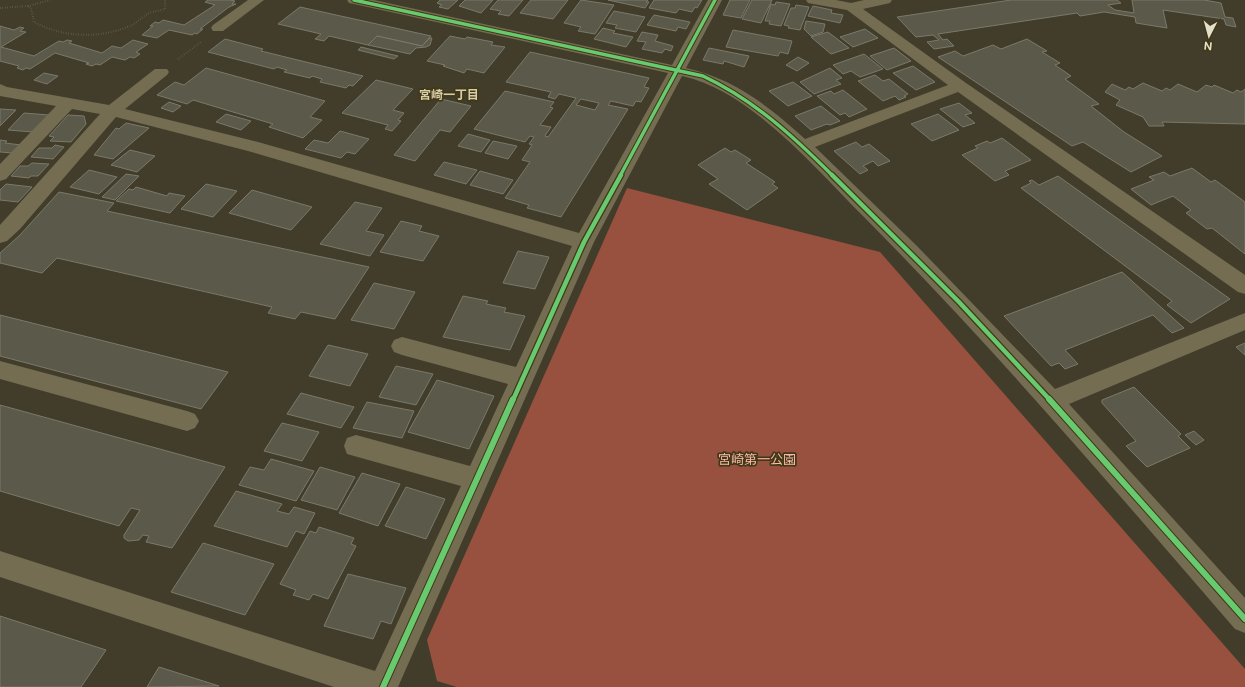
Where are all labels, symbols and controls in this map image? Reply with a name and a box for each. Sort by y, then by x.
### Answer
north arrow [1189,16,1229,56]
text: N [1203,40,1213,52]
district label: 宮崎一丁目 [419,88,479,102]
park label: 宮崎第一公園 [718,452,796,467]

